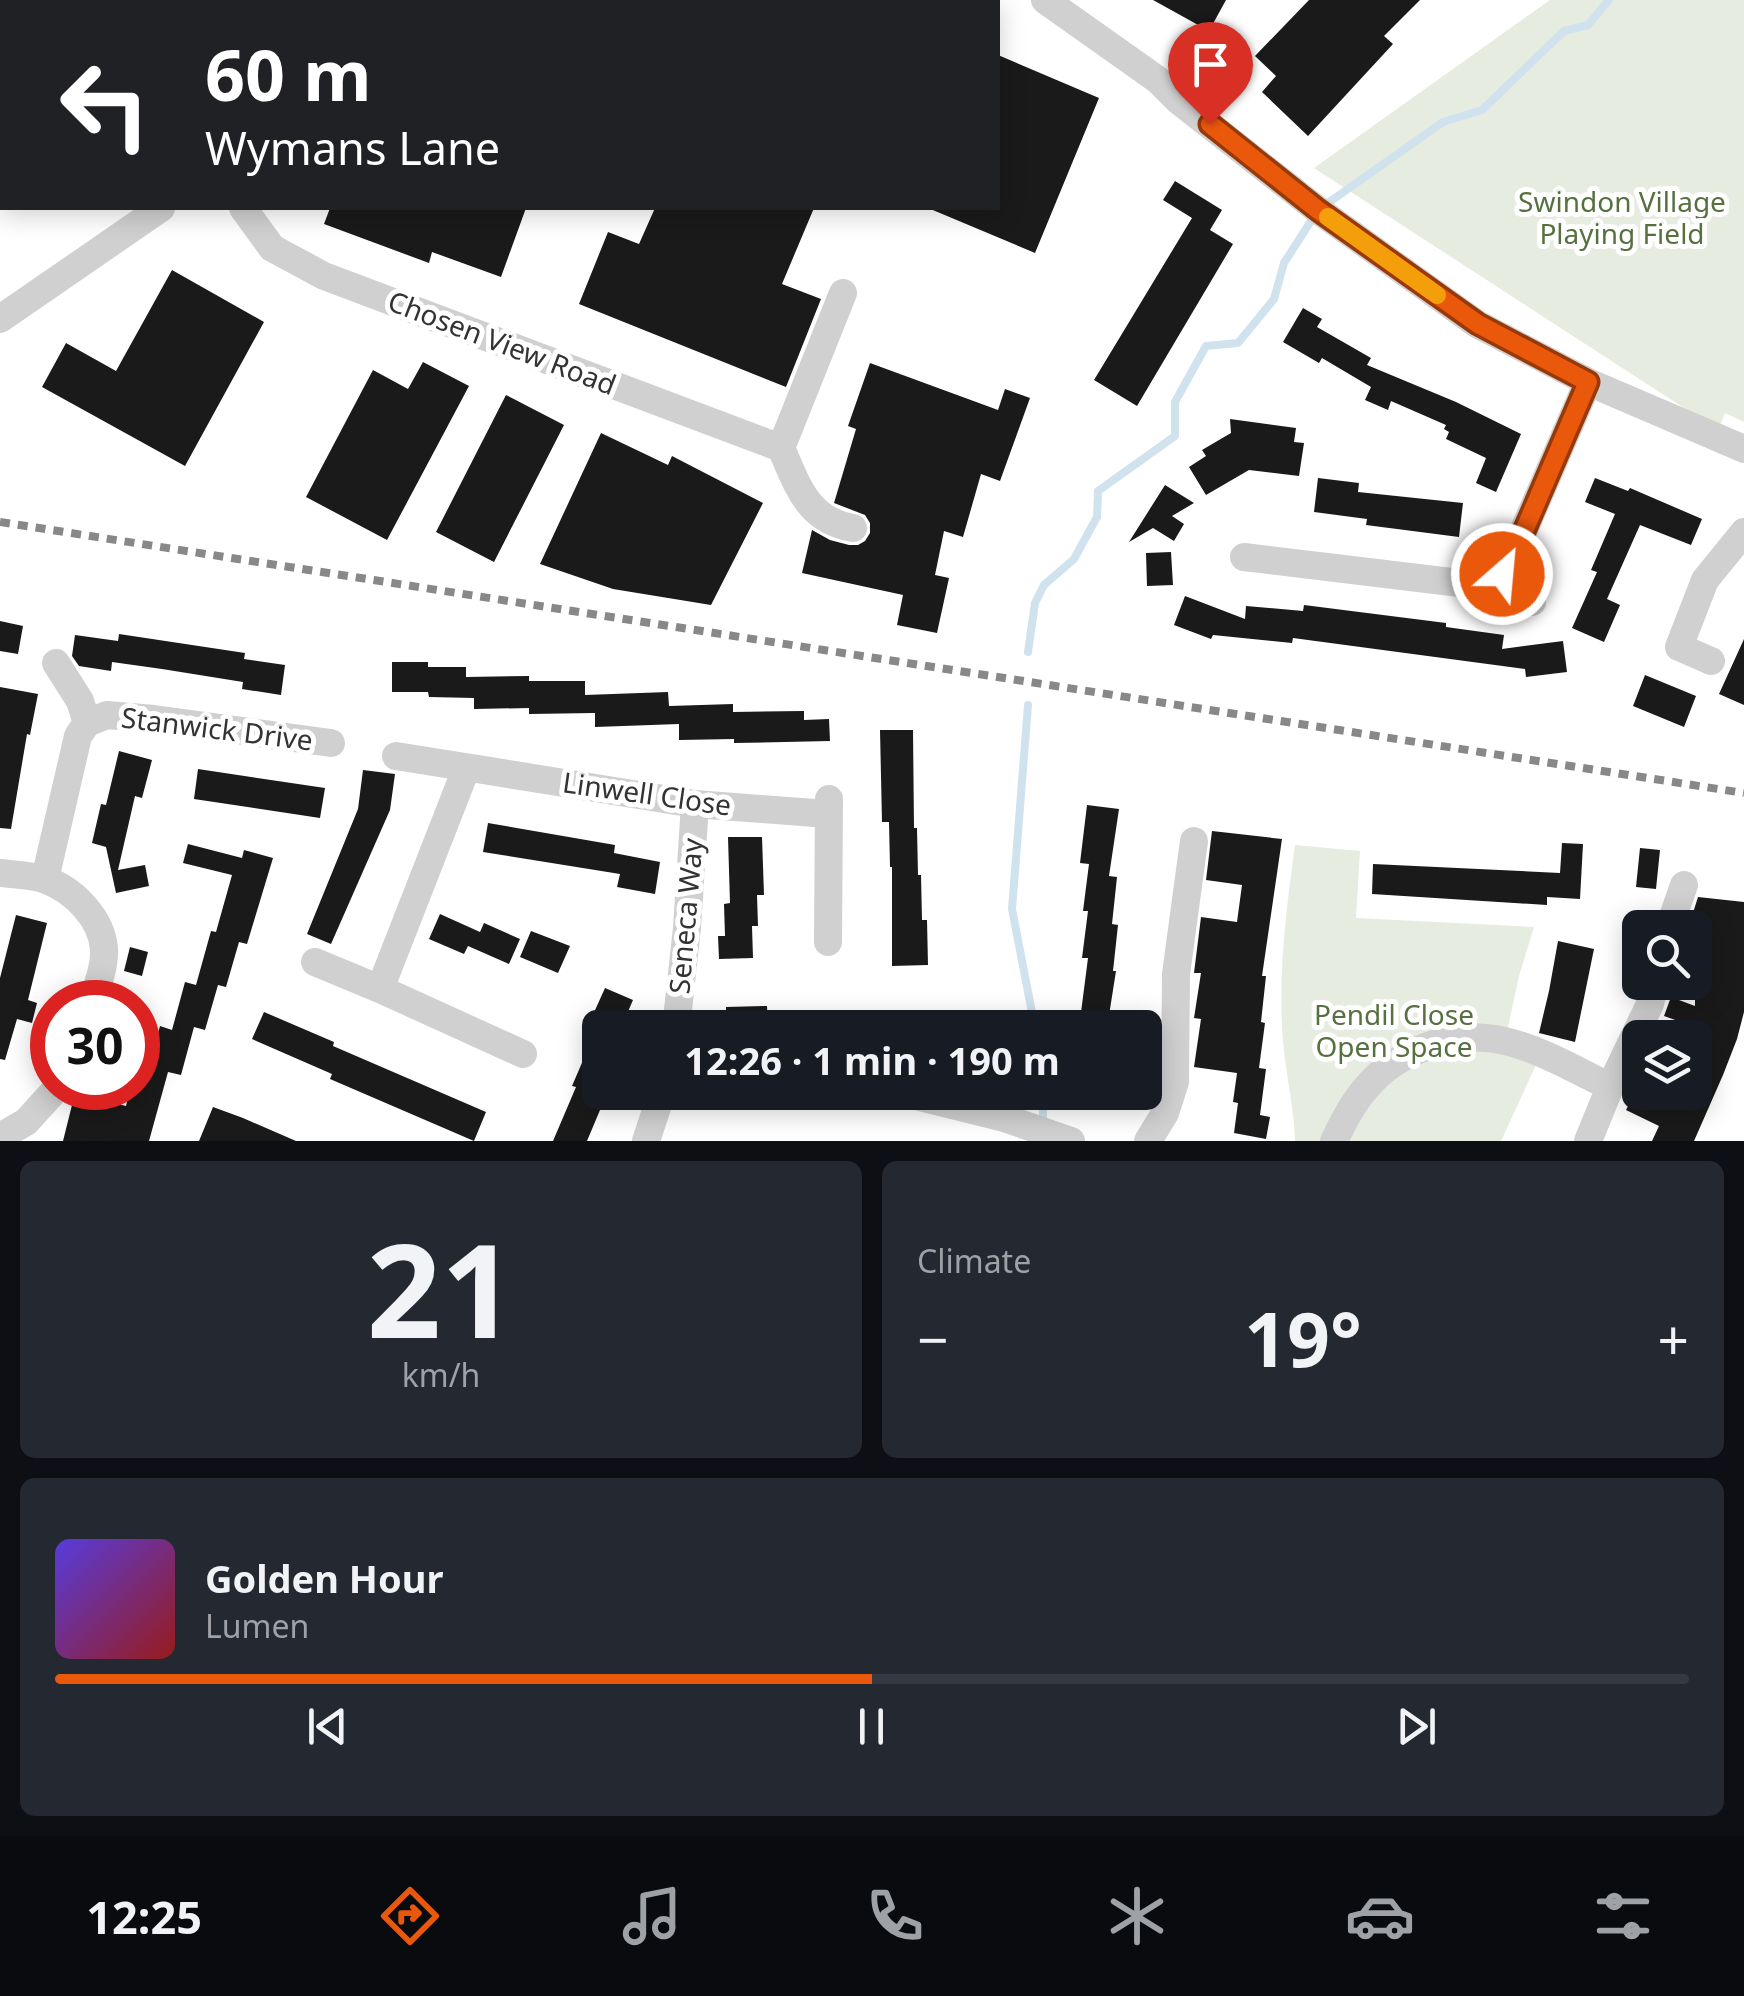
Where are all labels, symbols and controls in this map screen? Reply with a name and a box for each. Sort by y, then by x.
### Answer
pin [1168,22,1253,125]
text: 60 m [205,26,372,122]
icon: arrive [1183,37,1238,92]
icon: left [40,40,170,170]
text: Wymans Lane [205,117,500,178]
park label: Swindon Village Playing Field [1518,182,1726,252]
street label: Chosen View Road [383,281,622,403]
position arrow [1450,522,1554,626]
street label: Stanwick Drive [119,697,315,759]
street label: Linwell Close [560,762,734,824]
street label: Seneca Way [659,836,711,995]
map controls [1622,910,1712,1110]
button: search [1622,910,1712,1000]
speed limit sign: 30 [30,980,160,1110]
park label: Pendil Close Open Space [1314,995,1474,1065]
button: layers [1622,1020,1712,1110]
text: 12:26 · 1 min · 190 m [684,1034,1060,1086]
text: 21 [367,1199,515,1376]
text: Climate [917,1239,1031,1282]
text: 19° [1244,1287,1362,1389]
text: − [917,1301,948,1376]
text: + [1658,1301,1689,1376]
text: km/h [402,1353,480,1396]
text: Golden Hour [205,1552,443,1604]
text: Lumen [205,1604,309,1647]
icon: previous [300,1699,355,1754]
icon: pause [844,1699,899,1754]
icon: next [1389,1699,1444,1754]
icon: directions [375,1881,445,1951]
icon: music [617,1881,687,1951]
icon: phone [860,1881,930,1951]
icon: climate [1102,1881,1172,1951]
icon: car [1345,1881,1415,1951]
icon: filters [1588,1881,1658,1951]
text: 12:25 [86,1886,202,1947]

